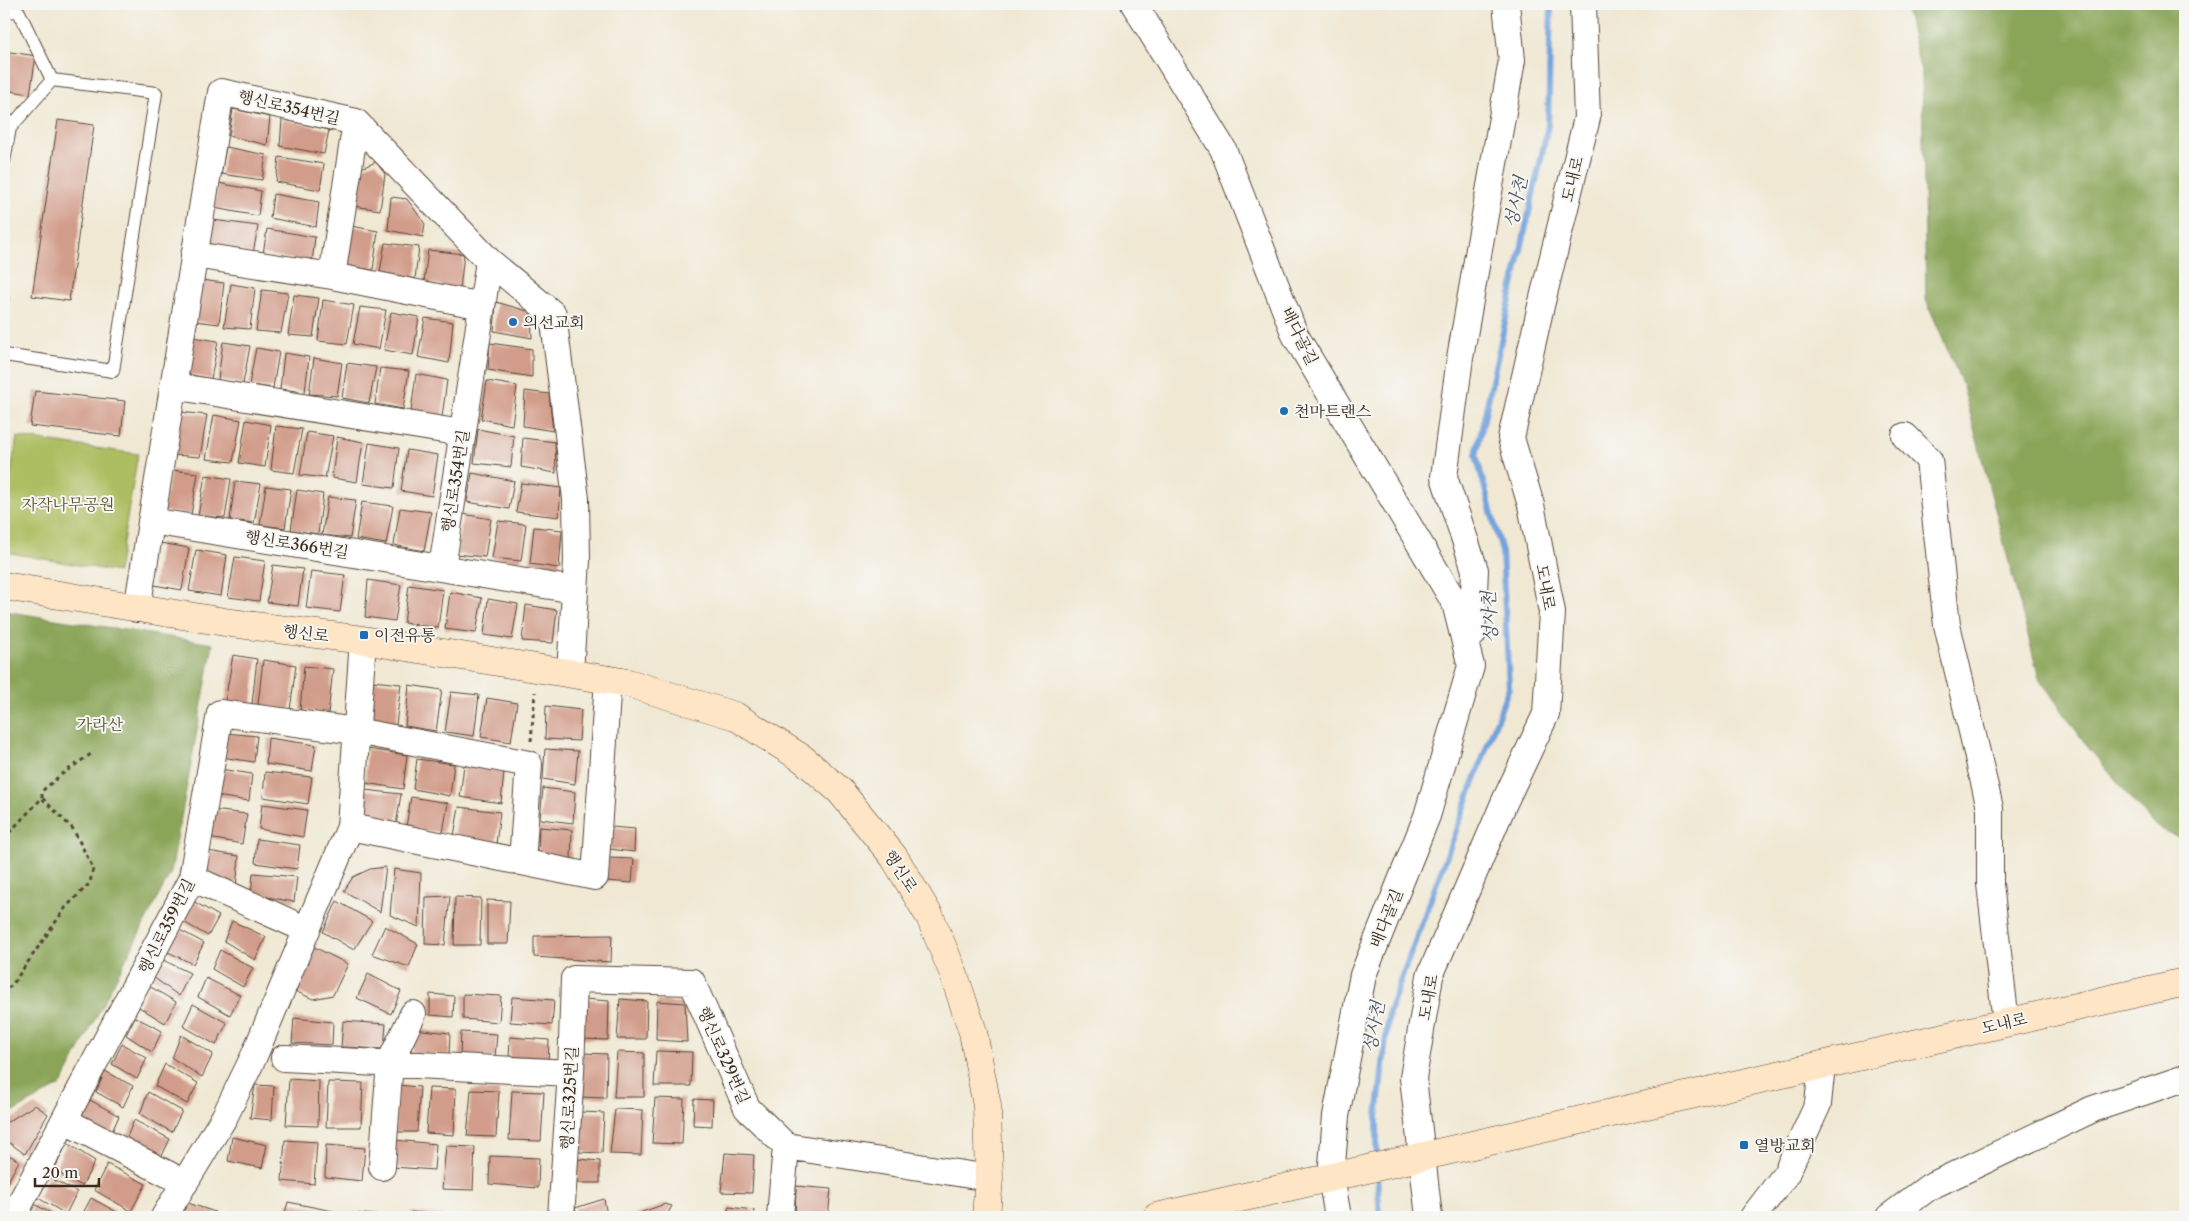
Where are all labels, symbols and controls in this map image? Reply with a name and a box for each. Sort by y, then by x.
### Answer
street label: 행신로354번길 [236,86,342,128]
street label: 도내로 [1557,154,1587,204]
water label: 성사천 [1500,173,1533,230]
street label: 배다골길 [1277,304,1323,368]
place label: 의선교회 [523,312,585,332]
marker: 의선교회 [507,316,519,328]
place label: 천마트랜스 [1294,401,1372,421]
marker: 천마트랜스 [1278,405,1290,417]
street label: 행신로354번길 [437,428,473,534]
park label: 자작나무공원 [22,494,114,514]
street label: 행신로366번길 [244,526,350,562]
street label: 도내로 [1532,562,1560,612]
water label: 성사천 [1478,589,1502,644]
street label: 행신로 [282,620,331,646]
place label: 이전유통 [374,625,436,645]
marker: 이전유통 [358,629,370,641]
park label: 가라산 [77,714,124,734]
street label: 행신로 [880,846,922,896]
street label: 행신로359번길 [133,875,199,977]
street label: 배다골길 [1365,886,1407,950]
street label: 도내로 [1414,972,1442,1022]
water label: 성사천 [1359,998,1390,1055]
street label: 행신로329번길 [694,1003,754,1107]
street label: 도내로 [1979,1008,2029,1038]
street label: 행신로325번길 [556,1046,582,1150]
place label: 열방교회 [1754,1135,1816,1155]
marker: 열방교회 [1738,1139,1750,1151]
scale bar [35,1156,99,1188]
text: 20 m [42,1163,78,1182]

